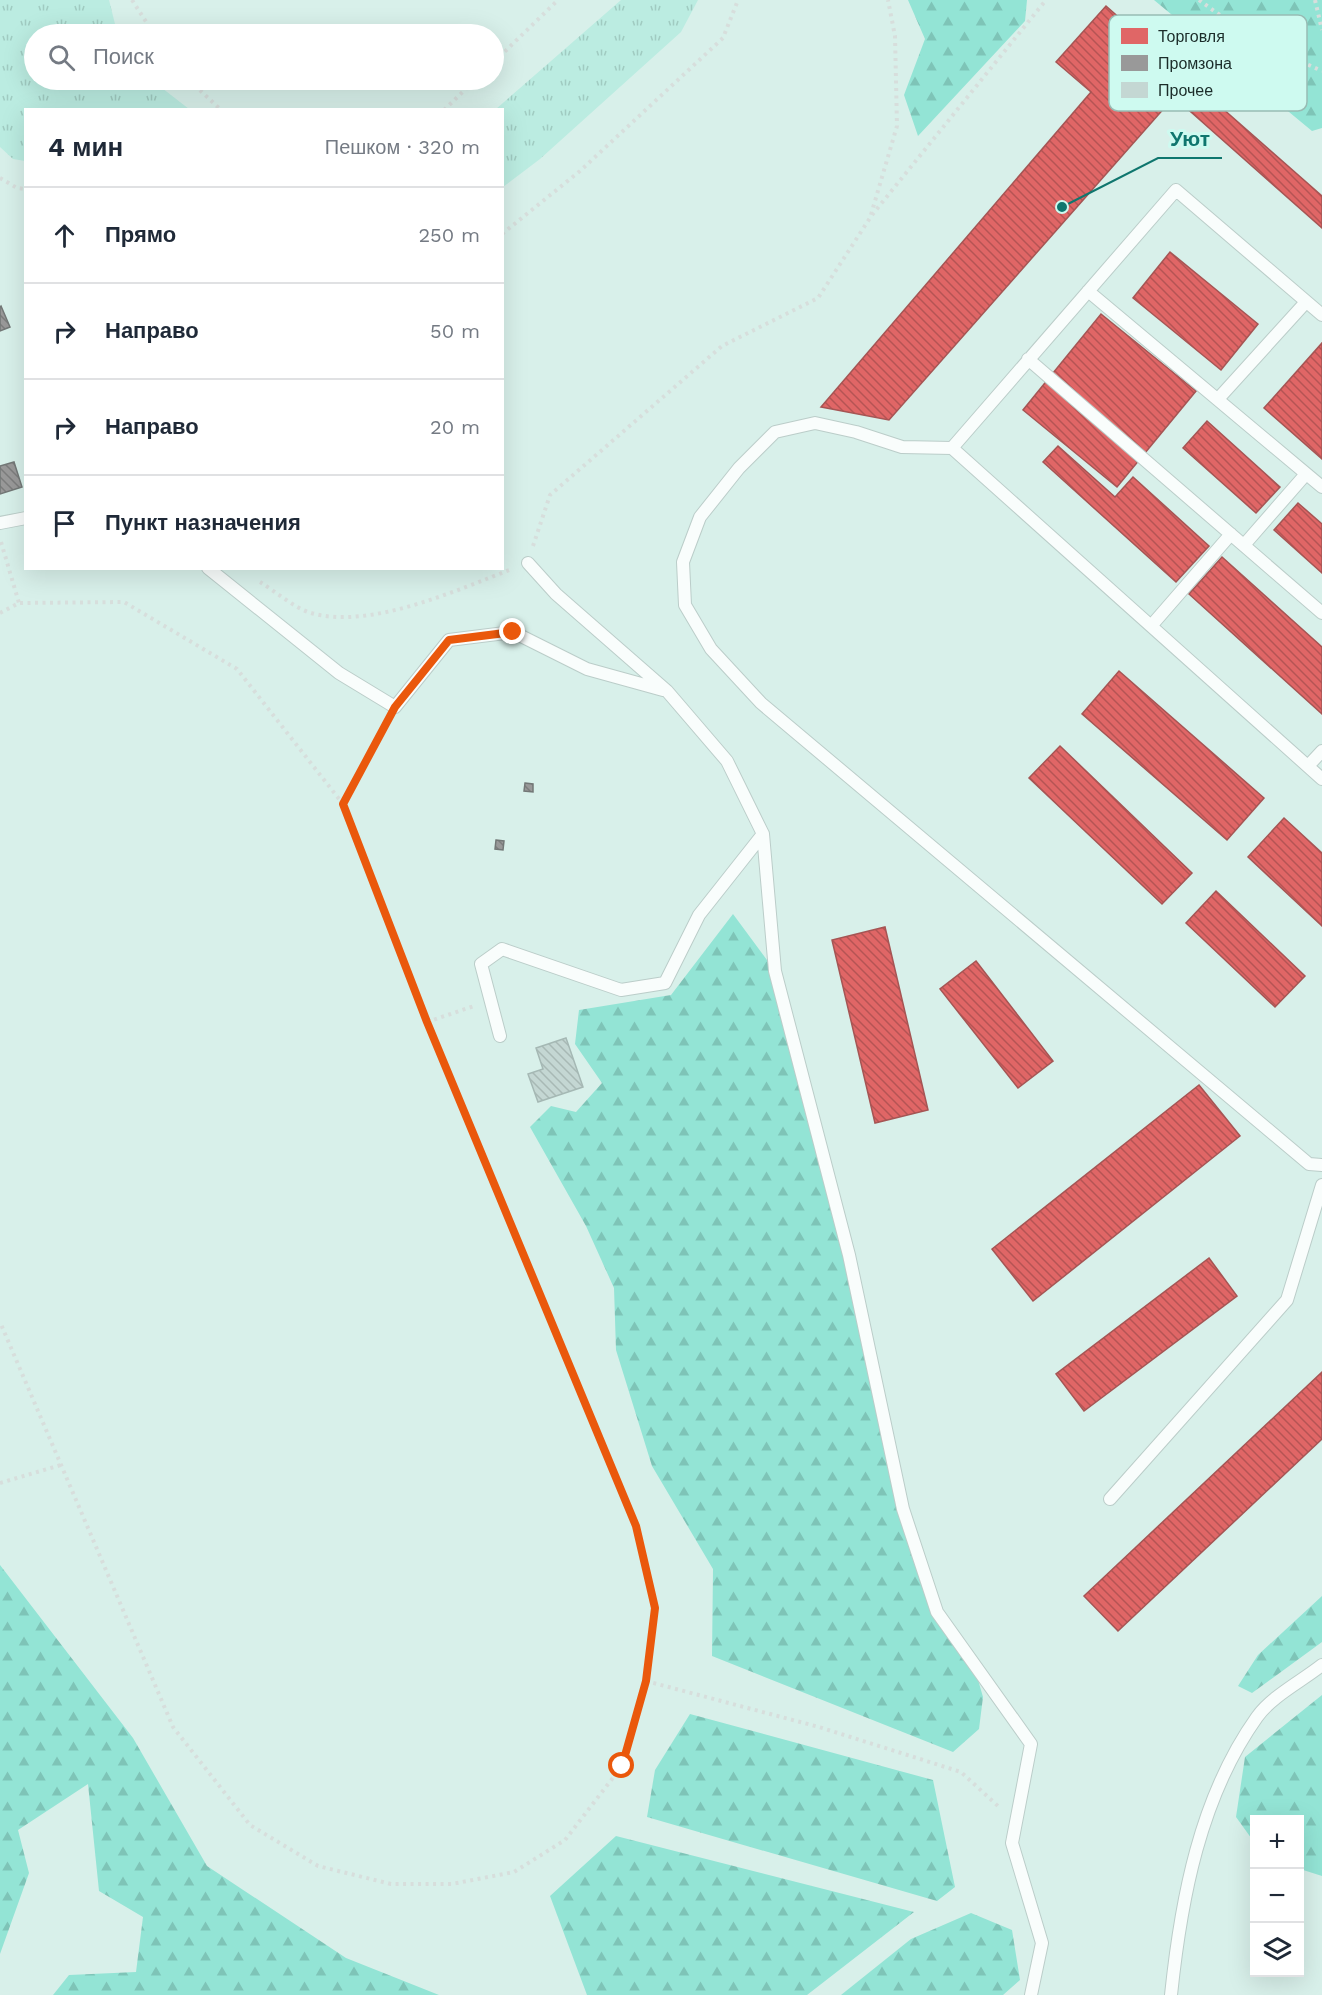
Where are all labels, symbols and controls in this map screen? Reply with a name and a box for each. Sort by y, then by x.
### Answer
legend [1109,15,1307,111]
search box [24,24,504,90]
text: Торговля [1158,27,1225,46]
icon: search [45,41,78,74]
text: Поиск [93,44,154,69]
text: Промзона [1158,54,1232,73]
text: Прочее [1158,81,1213,100]
callout: Уют [1158,119,1222,158]
text: Уют [1170,126,1210,151]
text: 4 мин [48,132,123,162]
text: Пешком · 320 m [325,135,480,159]
icon: ahead [48,219,81,252]
text: Прямо [105,222,176,247]
text: 250 m [418,223,480,247]
icon: right [48,315,81,348]
text: Направо [105,318,199,343]
text: 50 m [430,319,480,343]
icon: right [48,411,81,444]
text: Направо [105,414,199,439]
text: 20 m [430,415,480,439]
icon: arrive [48,507,81,540]
text: Пункт назначения [105,510,301,535]
route end [499,618,525,644]
route start [608,1752,634,1778]
map controls [1250,1815,1304,1977]
button: + [1250,1815,1304,1869]
button: − [1250,1869,1304,1923]
button: layers [1250,1923,1304,1977]

